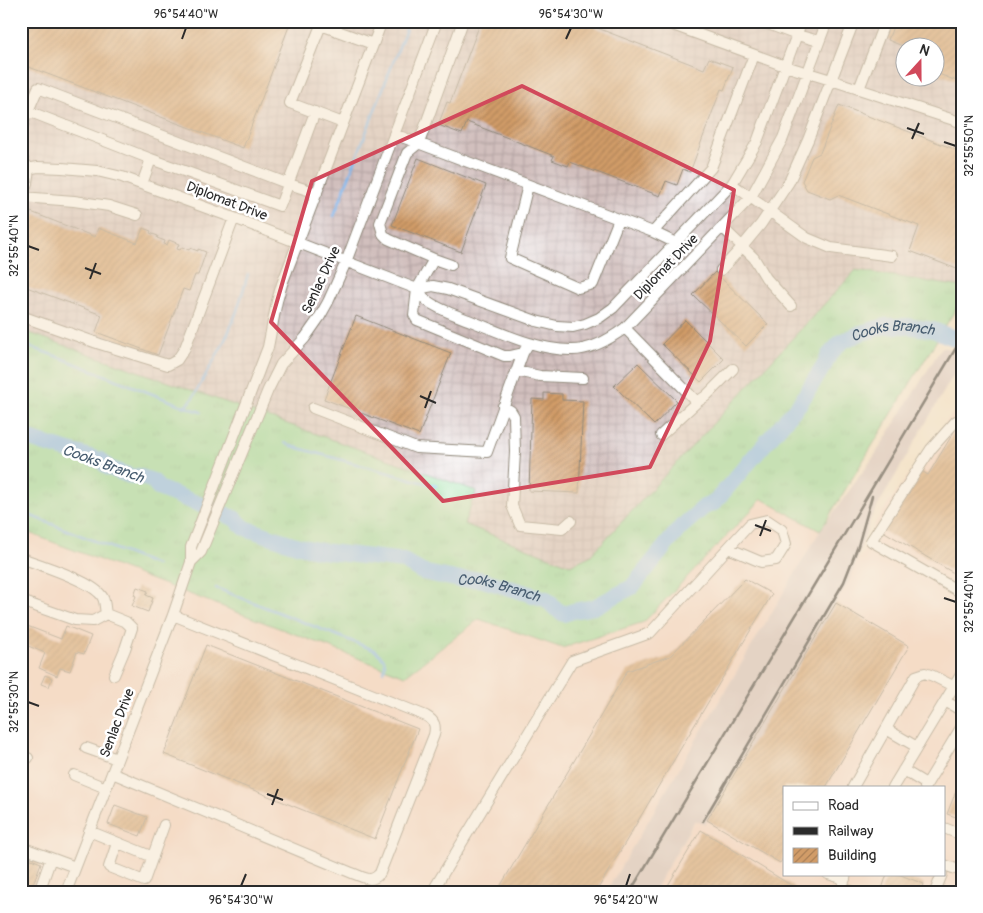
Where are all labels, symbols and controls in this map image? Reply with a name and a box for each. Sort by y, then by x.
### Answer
text: 96°54'40"W [154,7,218,22]
text: 96°54'30"W [539,7,603,22]
north arrow [896,38,946,88]
text: N [917,41,932,60]
text: 32°55'50"N [962,115,977,177]
street label: Diplomat Drive [184,178,270,224]
text: 32°55'40"N [7,215,22,277]
street label: Diplomat Drive [630,230,702,304]
street label: Senlac Drive [298,243,344,316]
water label: Cooks Branch [847,316,937,346]
water label: Cooks Branch [60,441,147,488]
water label: Cooks Branch [457,569,543,606]
text: 32°55'40"N [962,571,977,633]
text: 32°55'30"N [7,671,22,733]
street label: Senlac Drive [96,686,138,760]
legend [783,786,946,876]
text: Road [828,796,859,815]
text: Railway [828,822,874,841]
text: Building [828,846,876,865]
text: 96°54'30"W [209,893,273,908]
text: 96°54'20"W [594,893,658,908]

